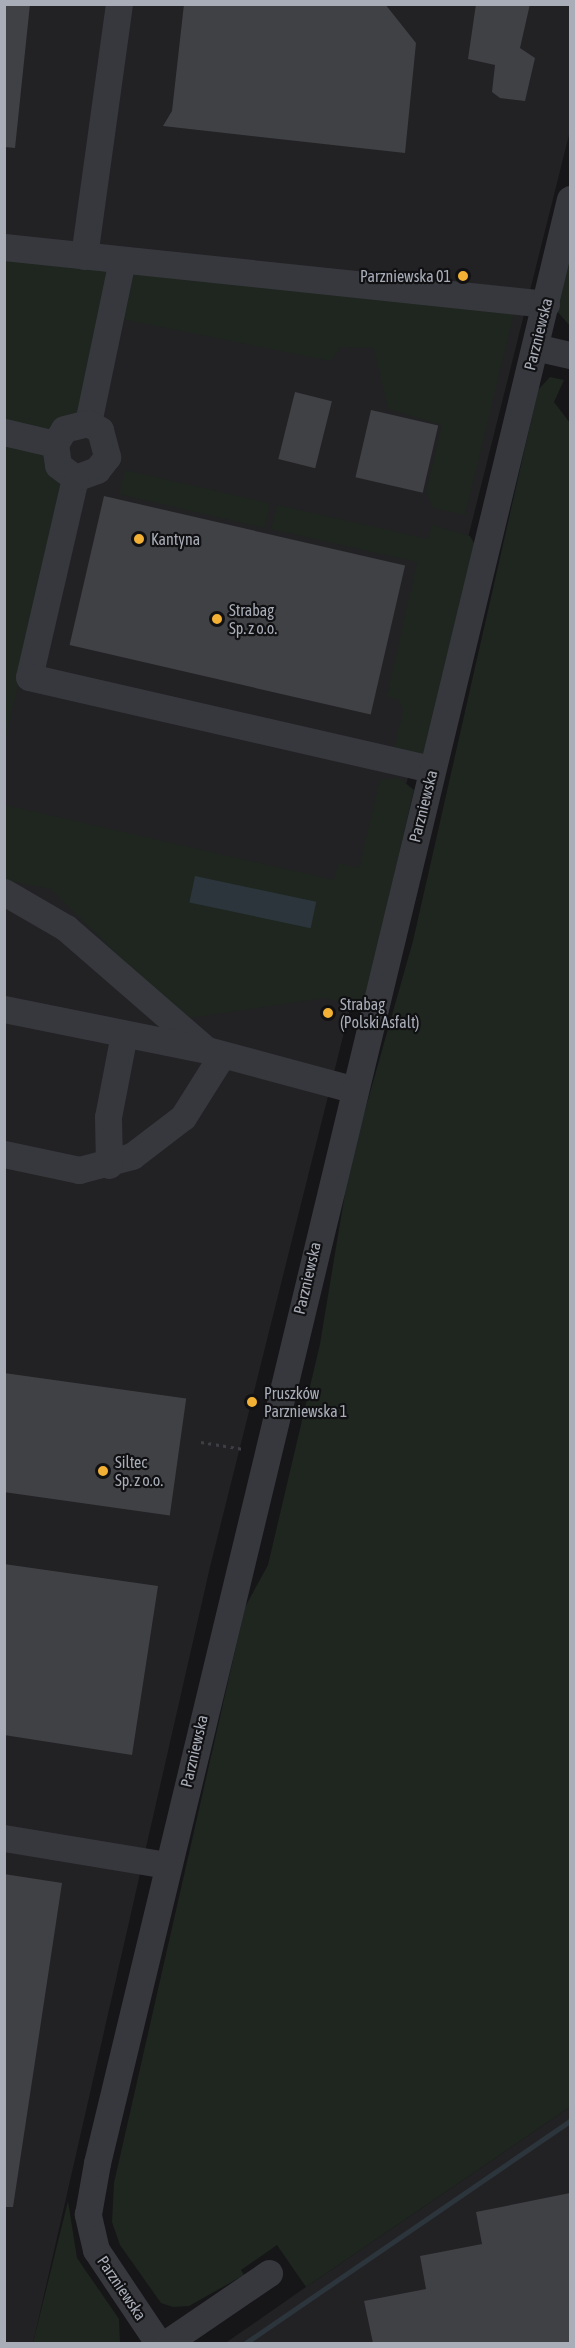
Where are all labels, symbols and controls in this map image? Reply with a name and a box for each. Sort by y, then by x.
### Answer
place label: Parzniewska 01 [360,266,451,286]
marker: Parzniewska 01 [456,269,470,283]
street label: Parzniewska [520,296,556,372]
place label: Kantyna [151,529,200,549]
marker: Kantyna [132,532,146,546]
place label: Strabag Sp. z o.o. [229,600,277,638]
marker: Strabag Sp. z o.o. [210,612,224,626]
street label: Parzniewska [405,768,441,844]
place label: Strabag (Polski Asfalt) [340,994,419,1032]
marker: Strabag (Polski Asfalt) [321,1006,335,1020]
street label: Parzniewska [289,1240,325,1316]
place label: Pruszków Parzniewska 1 [264,1383,347,1421]
marker: Pruszków Parzniewska 1 [245,1395,259,1409]
place label: Siltec Sp. z o.o. [115,1452,163,1490]
marker: Siltec Sp. z o.o. [96,1464,110,1478]
street label: Parzniewska [176,1713,212,1789]
street label: Parzniewska [93,2252,151,2324]

